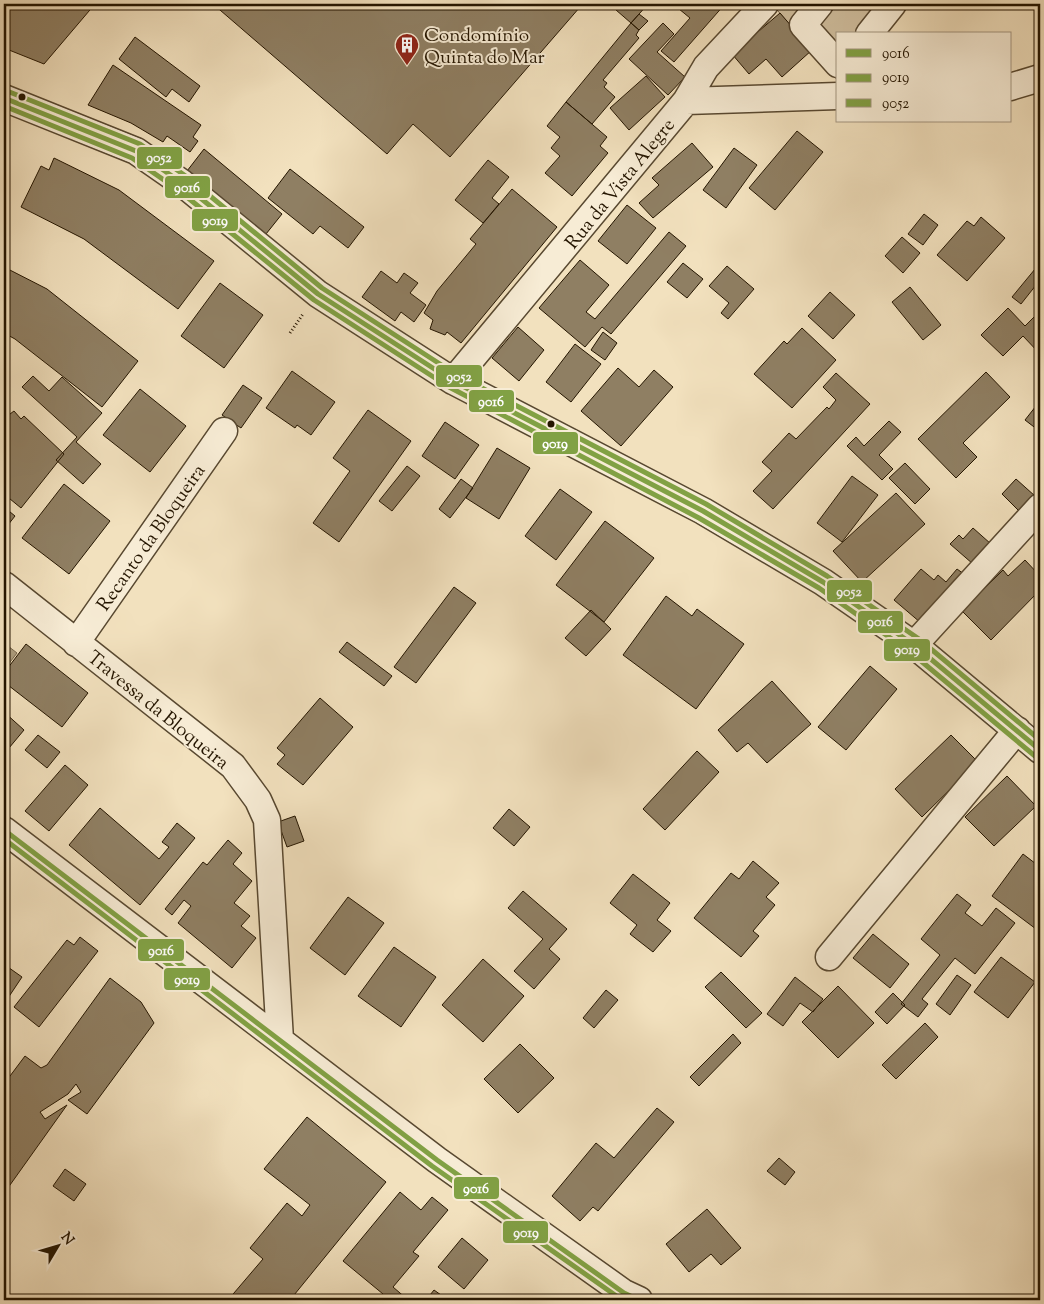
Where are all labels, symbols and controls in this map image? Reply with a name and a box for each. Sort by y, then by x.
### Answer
place label: Condomínio Quinta do Mar [424,23,545,72]
building icon: Condomínio Quinta do Mar [394,32,420,66]
legend [836,32,1012,122]
text: 9016 [882,44,910,65]
text: 9019 [882,68,909,89]
unlabelled marker [17,92,27,102]
text: 9052 [882,94,909,115]
street label: Rua da Vista Alegre [560,113,682,256]
line badge: 9052 [136,146,183,170]
text: 9052 [146,149,172,169]
line badge: 9016 [164,175,211,199]
text: 9016 [174,179,200,199]
line badge: 9019 [191,208,239,232]
text: 9019 [202,212,228,232]
line badge: 9052 [435,364,483,388]
text: 9052 [446,368,472,388]
line badge: 9016 [468,389,515,413]
text: 9016 [478,393,504,413]
unlabelled marker [546,419,556,429]
line badge: 9019 [532,431,579,455]
text: 9019 [542,435,568,455]
street label: Recanto da Bloqueira [91,459,213,617]
line badge: 9052 [826,579,873,603]
text: 9052 [836,583,862,603]
line badge: 9016 [857,610,904,634]
text: 9016 [867,613,893,633]
line badge: 9019 [883,638,931,662]
text: 9019 [894,641,920,661]
street label: Travessa da Bloqueira [81,645,234,777]
line badge: 9016 [137,938,185,962]
text: 9016 [148,942,174,962]
line badge: 9019 [163,967,211,991]
text: 9019 [174,971,200,991]
line badge: 9016 [453,1176,500,1200]
text: 9016 [463,1180,489,1200]
line badge: 9019 [502,1220,549,1244]
north arrow [32,1222,82,1272]
text: 9019 [513,1224,539,1244]
text: N [55,1229,78,1250]

